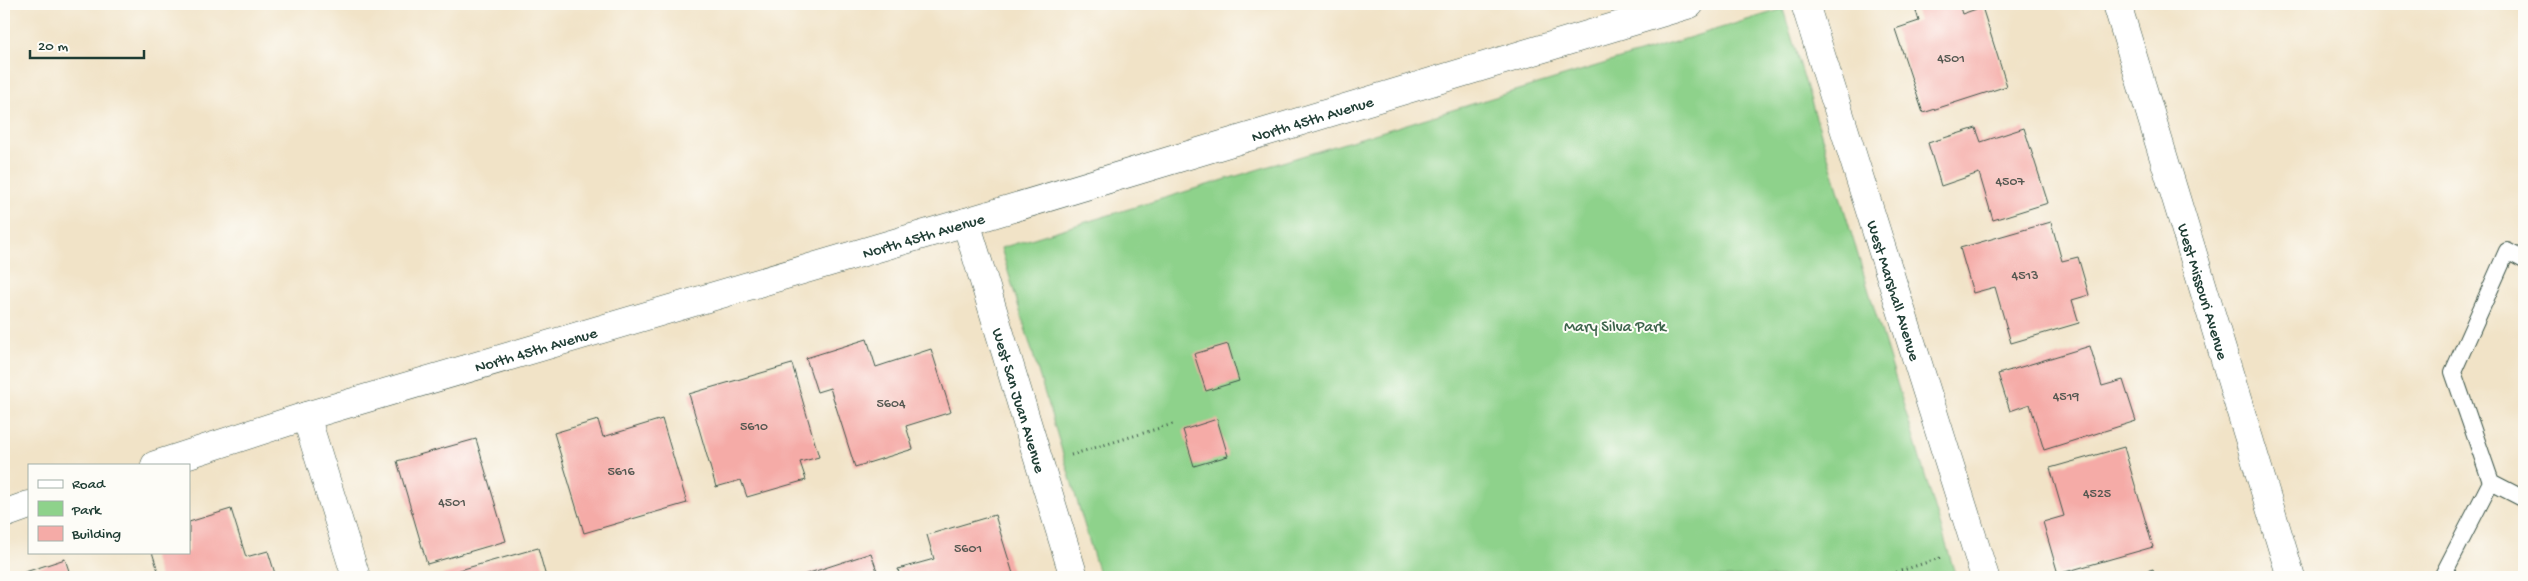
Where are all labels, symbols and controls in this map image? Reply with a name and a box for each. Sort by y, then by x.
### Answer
scale bar [30,28,144,60]
text: 20 m [38,38,68,56]
house number: 4501 [1937,51,1965,68]
street label: North 45th Avenue [1250,94,1377,148]
house number: 4507 [1995,174,2025,191]
street label: North 45th Avenue [861,211,988,265]
street label: West Marshall Avenue [1861,219,1923,365]
street label: West Missouri Avenue [2171,222,2231,363]
house number: 4513 [2012,268,2038,285]
park label: Mary Silva Park [1564,319,1668,338]
street label: North 45th Avenue [473,325,601,379]
street label: West San Juan Avenue [986,326,1048,476]
house number: 4519 [2053,389,2079,406]
house number: 5604 [876,396,906,413]
house number: 5610 [740,419,768,436]
legend [28,464,190,554]
house number: 5616 [607,464,636,481]
text: Road [72,476,106,494]
house number: 4525 [2083,486,2111,503]
house number: 4501 [438,495,466,512]
text: Park [71,502,102,520]
text: Building [71,526,121,544]
house number: 5601 [954,541,982,558]

